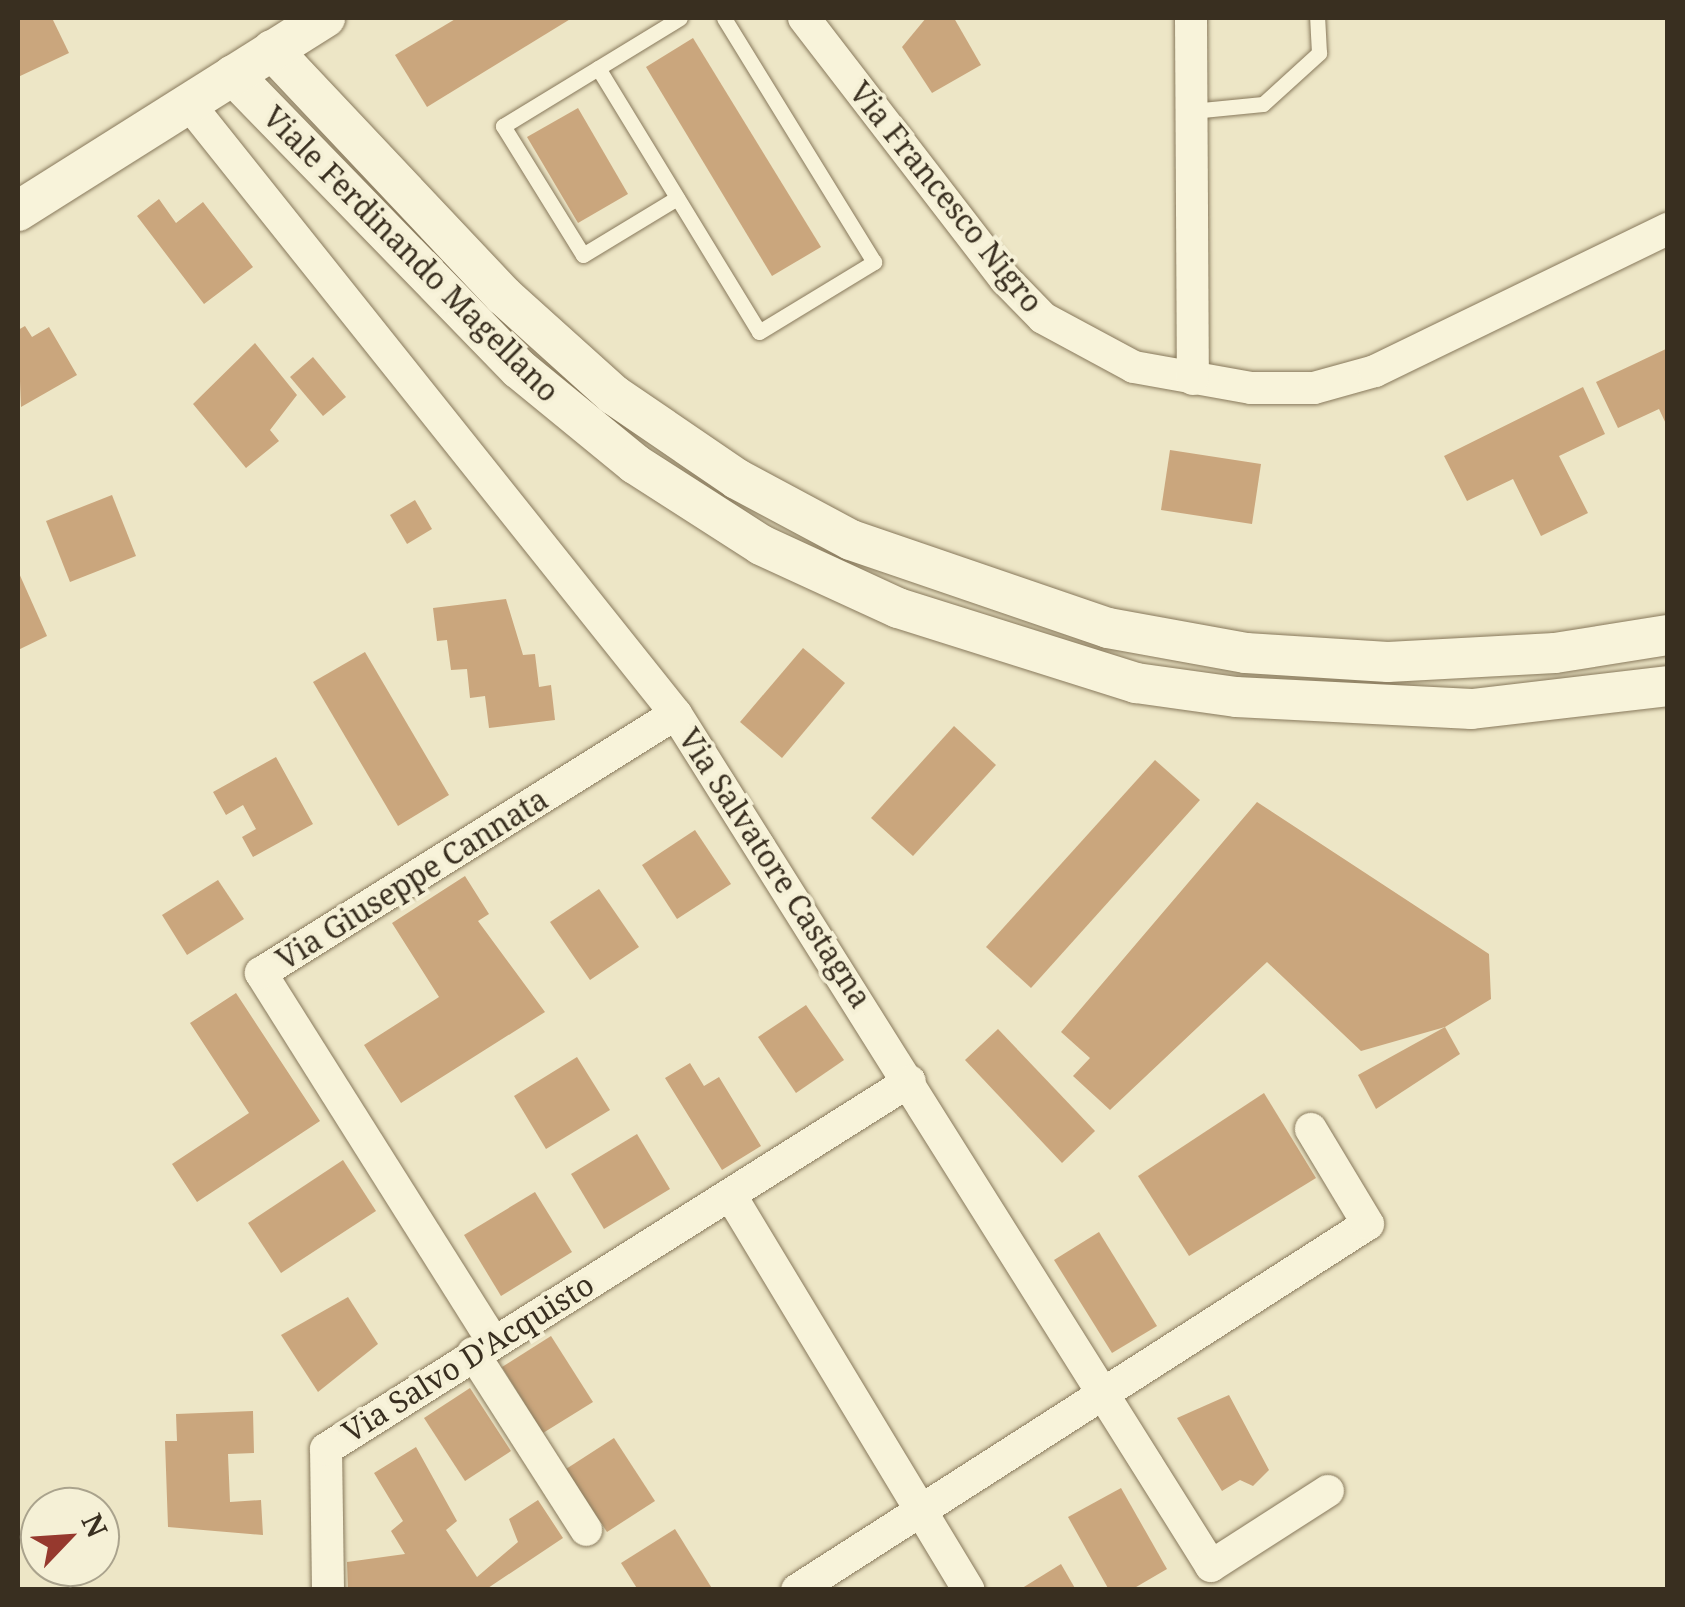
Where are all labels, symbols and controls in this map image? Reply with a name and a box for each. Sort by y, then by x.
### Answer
street label: Via Francesco Nigro [842,74,1050,320]
street label: Viale Ferdinando Magellano [256,99,566,409]
street label: Via Salvatore Castagna [671,722,879,1014]
street label: Via Giuseppe Cannata [270,781,554,977]
street label: Via Salvo D'Acquisto [336,1266,600,1450]
north arrow [20,1487,120,1587]
text: N [73,1507,117,1543]

